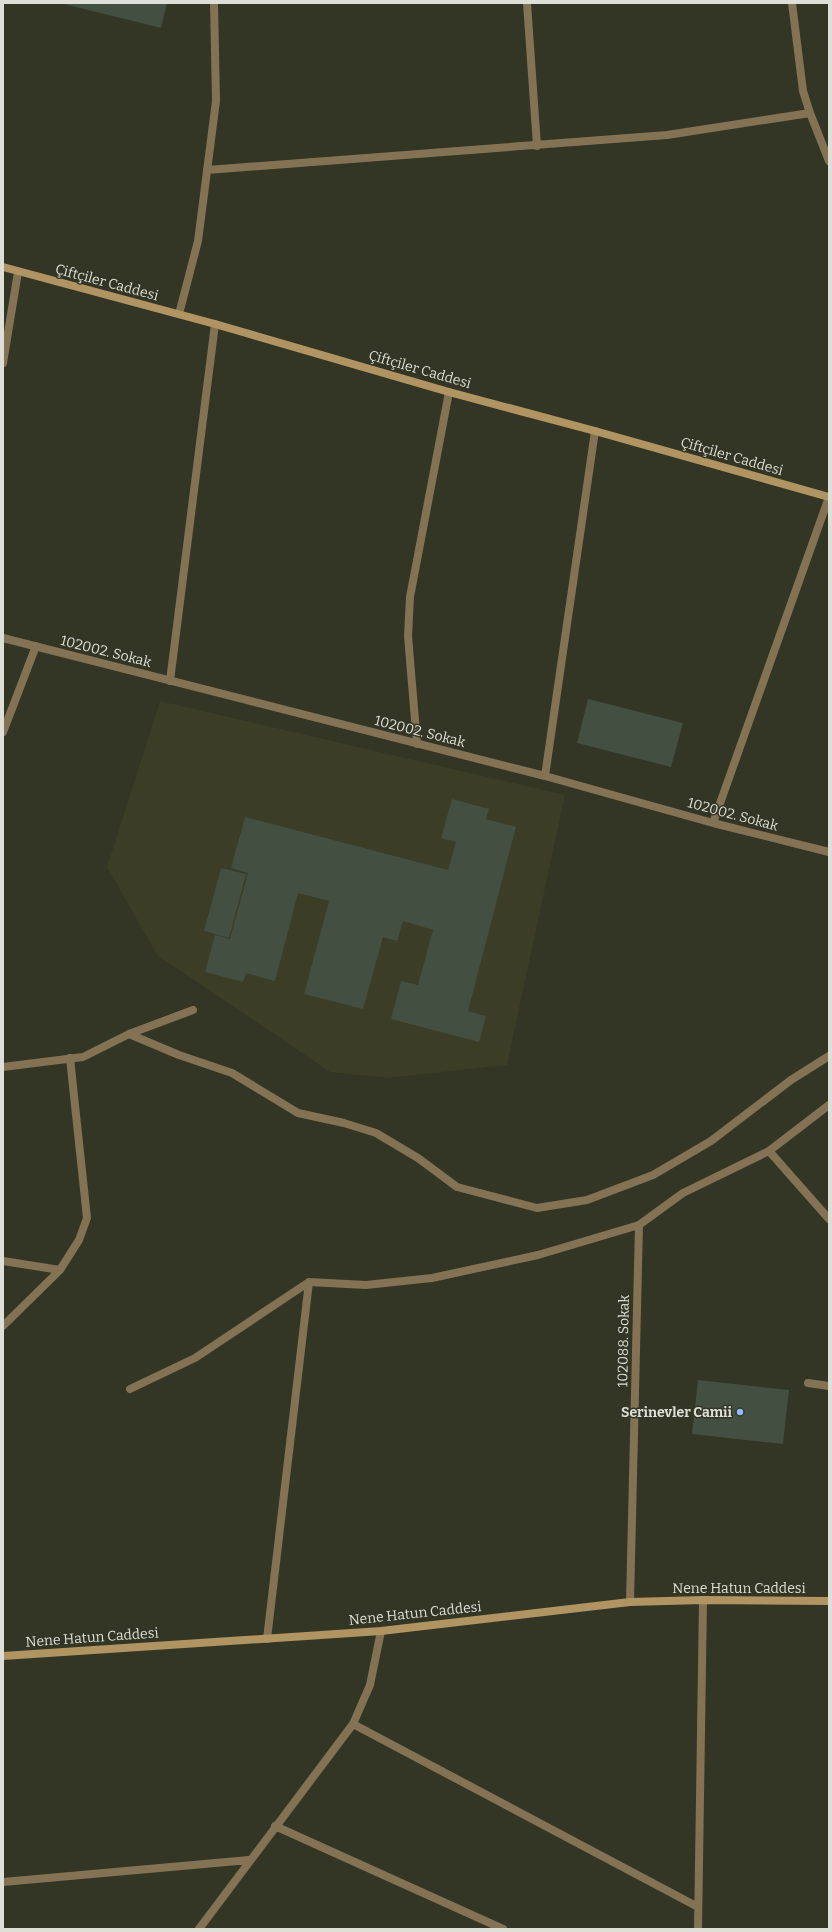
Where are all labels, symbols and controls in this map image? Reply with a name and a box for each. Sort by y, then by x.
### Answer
street label: Çiftçiler Caddesi [53,261,160,304]
street label: Çiftçiler Caddesi [367,347,473,392]
street label: Çiftçiler Caddesi [679,434,785,479]
street label: 102002. Sokak [59,632,153,671]
street label: 102002. Sokak [373,712,467,751]
street label: 102002. Sokak [686,794,780,835]
street label: 102088. Sokak [614,1294,633,1387]
place label: Serinevler Camii [621,1404,733,1421]
marker: Serinevler Camii [735,1407,745,1417]
street label: Nene Hatun Caddesi [672,1580,806,1597]
street label: Nene Hatun Caddesi [348,1598,482,1629]
street label: Nene Hatun Caddesi [25,1624,159,1651]

